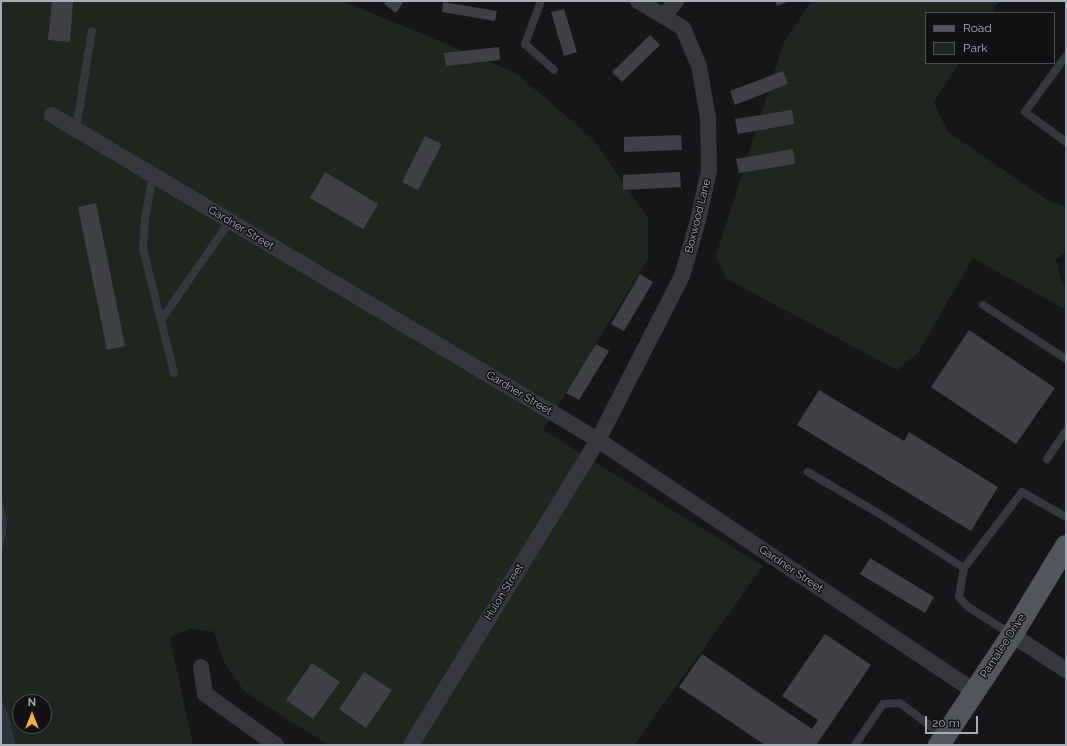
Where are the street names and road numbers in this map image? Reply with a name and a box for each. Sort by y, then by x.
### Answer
street label: Boxwood Lane [682,178,714,254]
street label: Gardner Street [206,203,276,253]
street label: Gardner Street [484,368,554,418]
street label: Gardner Street [756,543,826,595]
street label: Hulon Street [481,561,527,623]
street label: Pamalee Drive [977,611,1029,681]

